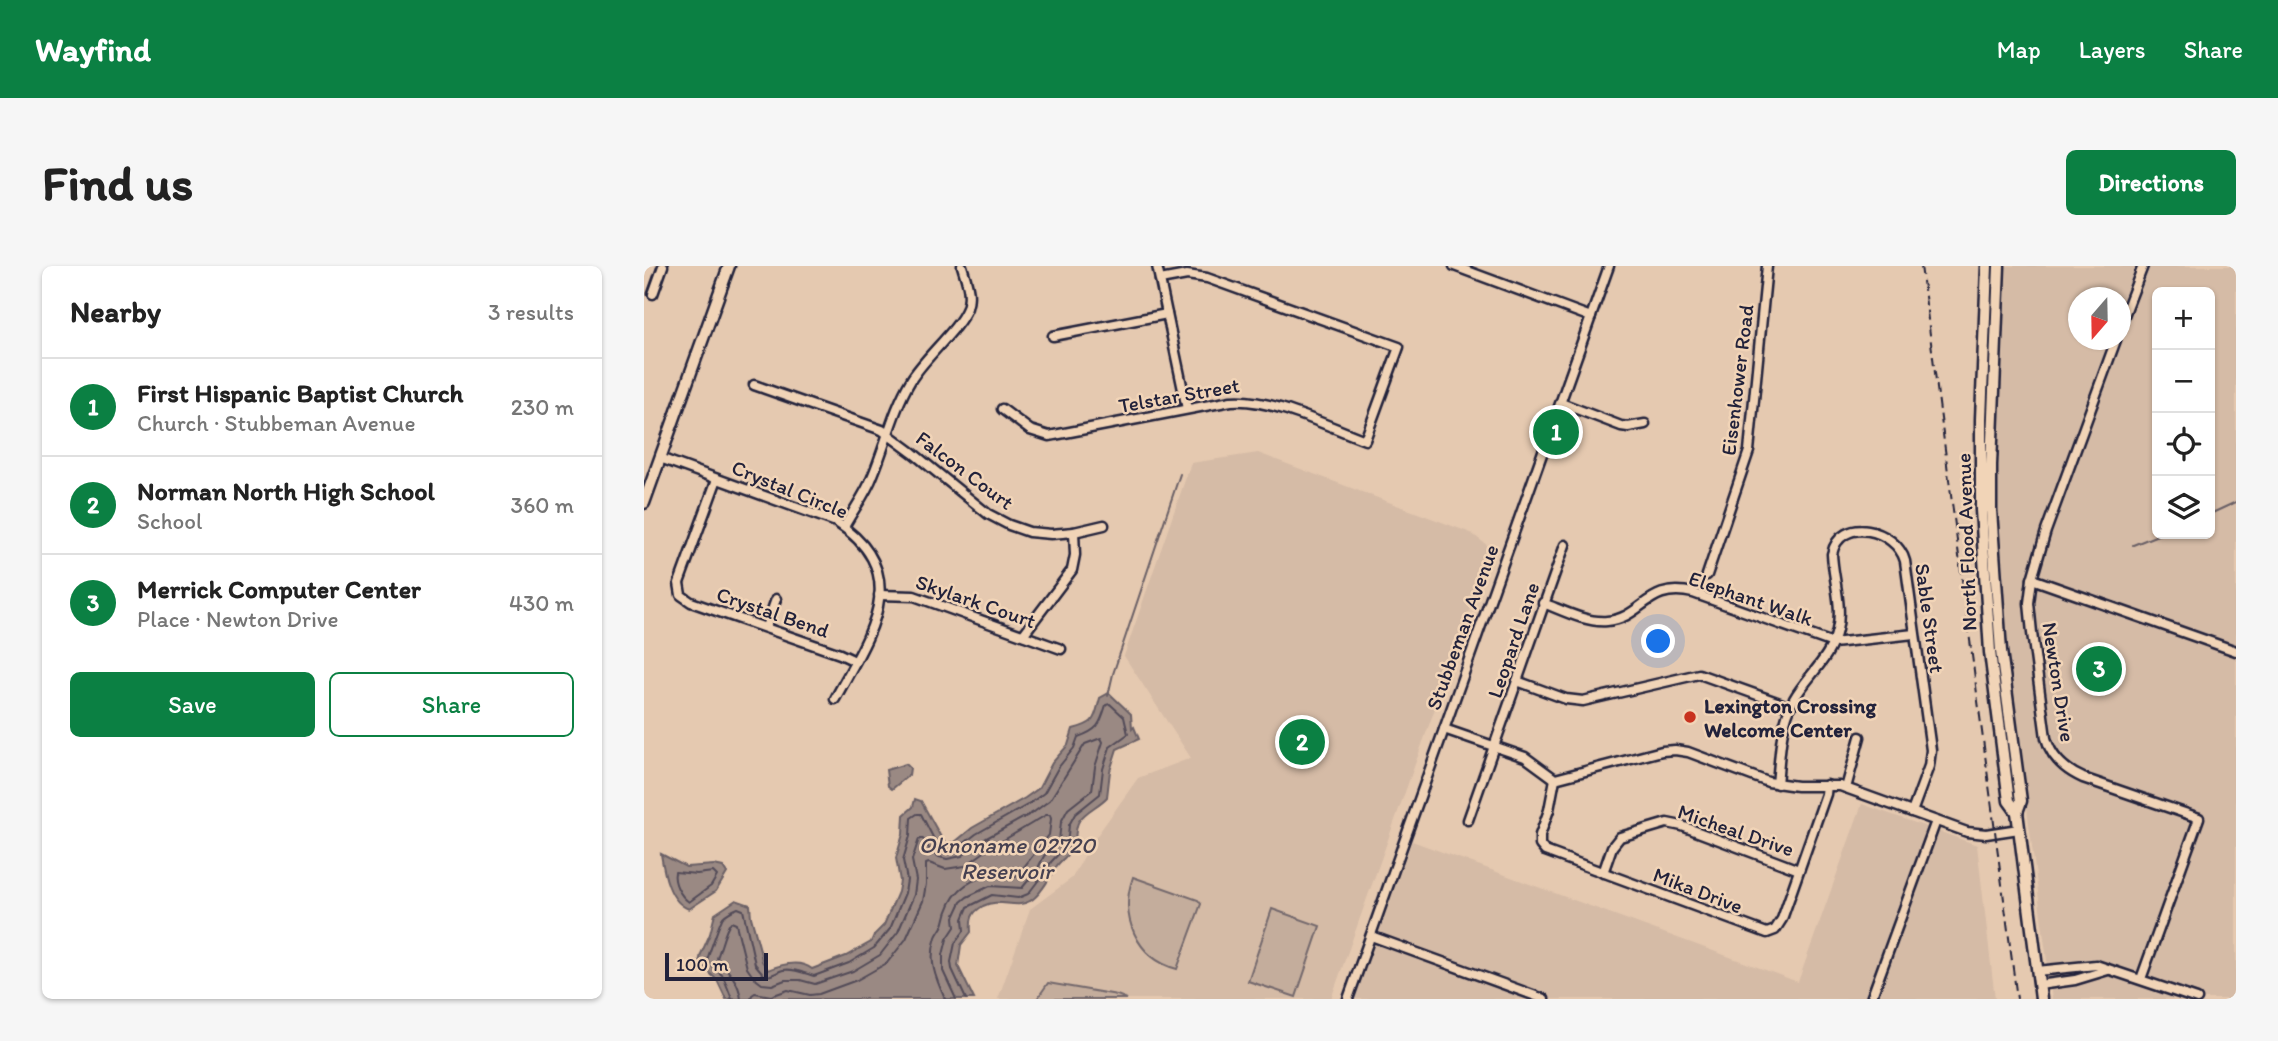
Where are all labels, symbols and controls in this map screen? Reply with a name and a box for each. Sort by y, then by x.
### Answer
text: Wayfind [35,30,151,69]
text: Map [1997,35,2041,64]
text: Layers [2079,35,2146,64]
text: Share [2184,35,2243,64]
button: Directions [2066,150,2236,215]
text: Find us [42,153,193,212]
north arrow [2068,287,2131,350]
map controls [2152,287,2215,539]
button: + [2152,287,2215,350]
text: Nearby [70,293,161,330]
text: 3 results [488,298,574,326]
street label: Eisenhower Road [1715,303,1759,457]
button: − [2152,350,2215,413]
street label: Telstar Street [1117,372,1242,418]
text: First Hispanic Baptist Church [137,377,463,409]
text: 1 [88,393,98,421]
text: 230 m [511,393,574,421]
pin: 1 [1533,406,1579,458]
text: Church · Stubbeman Avenue [137,409,415,437]
button: locate [2152,413,2215,476]
street label: Falcon Court [911,425,1019,515]
street label: North Flood Avenue [1950,453,1982,631]
street label: Crystal Circle [728,454,852,524]
text: Norman North High School [137,475,435,507]
button: layers [2152,476,2215,539]
text: 2 [87,491,99,519]
text: 360 m [511,491,574,519]
text: School [137,507,202,535]
street label: Stubbeman Avenue [1420,541,1504,713]
street label: Sable Street [1910,562,1950,675]
street label: Elephant Walk [1686,565,1816,631]
street label: Skylark Court [913,569,1039,633]
text: Merrick Computer Center [137,573,421,605]
street label: Leopard Lane [1482,579,1544,701]
street label: Crystal Bend [713,581,833,643]
text: 3 [87,589,99,617]
text: 430 m [509,589,574,617]
text: Place · Newton Drive [137,605,338,633]
street label: Newton Drive [2037,620,2081,744]
your location [1641,624,1675,658]
pin: 3 [2076,643,2122,695]
button: Save [70,672,315,737]
button: Share [329,672,574,737]
place label: Lexington Crossing Welcome Center [1704,693,1877,742]
marker: Lexington Crossing Welcome Center [1682,709,1698,725]
pin: 2 [1279,716,1325,768]
street label: Micheal Drive [1675,798,1797,862]
water label: Oknoname 02720 Reservoir [919,831,1097,885]
street label: Mika Drive [1650,861,1746,919]
scale bar [665,950,768,982]
text: 100 m [676,953,728,976]

